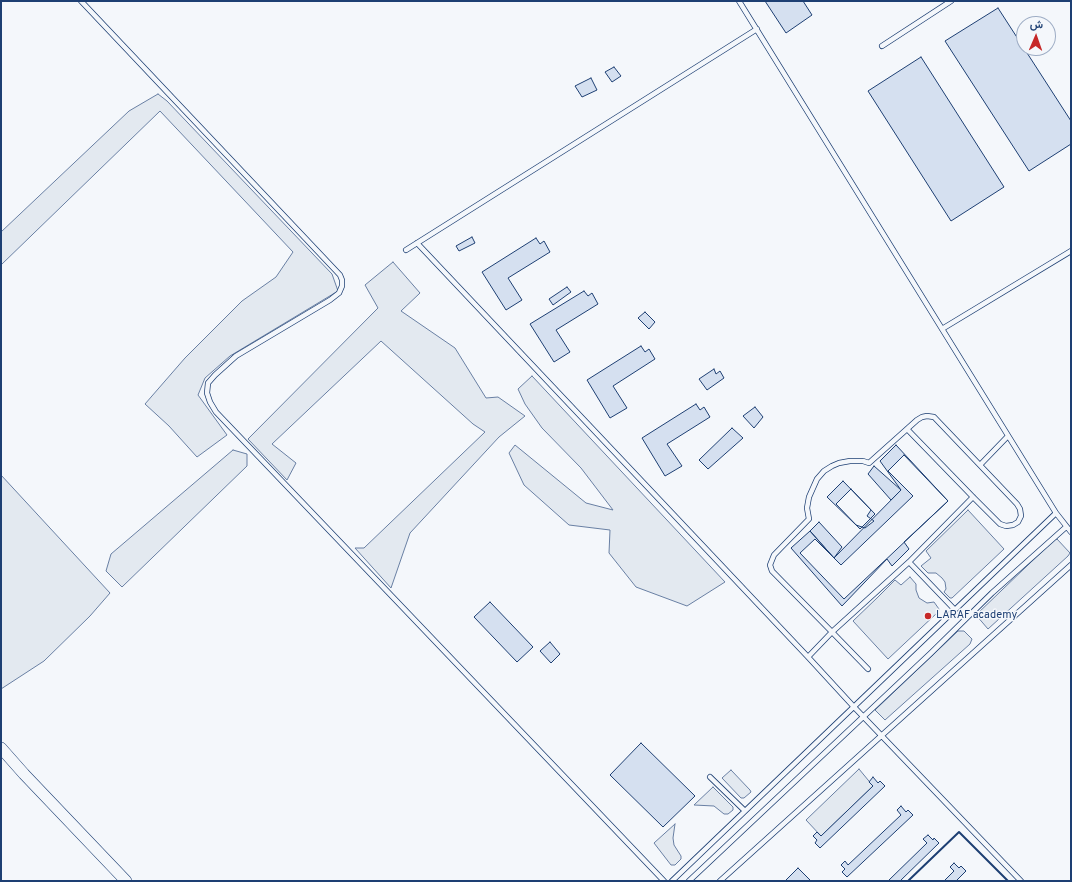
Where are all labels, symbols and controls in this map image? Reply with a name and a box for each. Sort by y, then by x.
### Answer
north arrow [1016,16,1056,56]
text: ش [1030,18,1043,32]
place label: LARAF academy [936,609,1017,623]
marker: LARAF academy [923,611,933,621]

